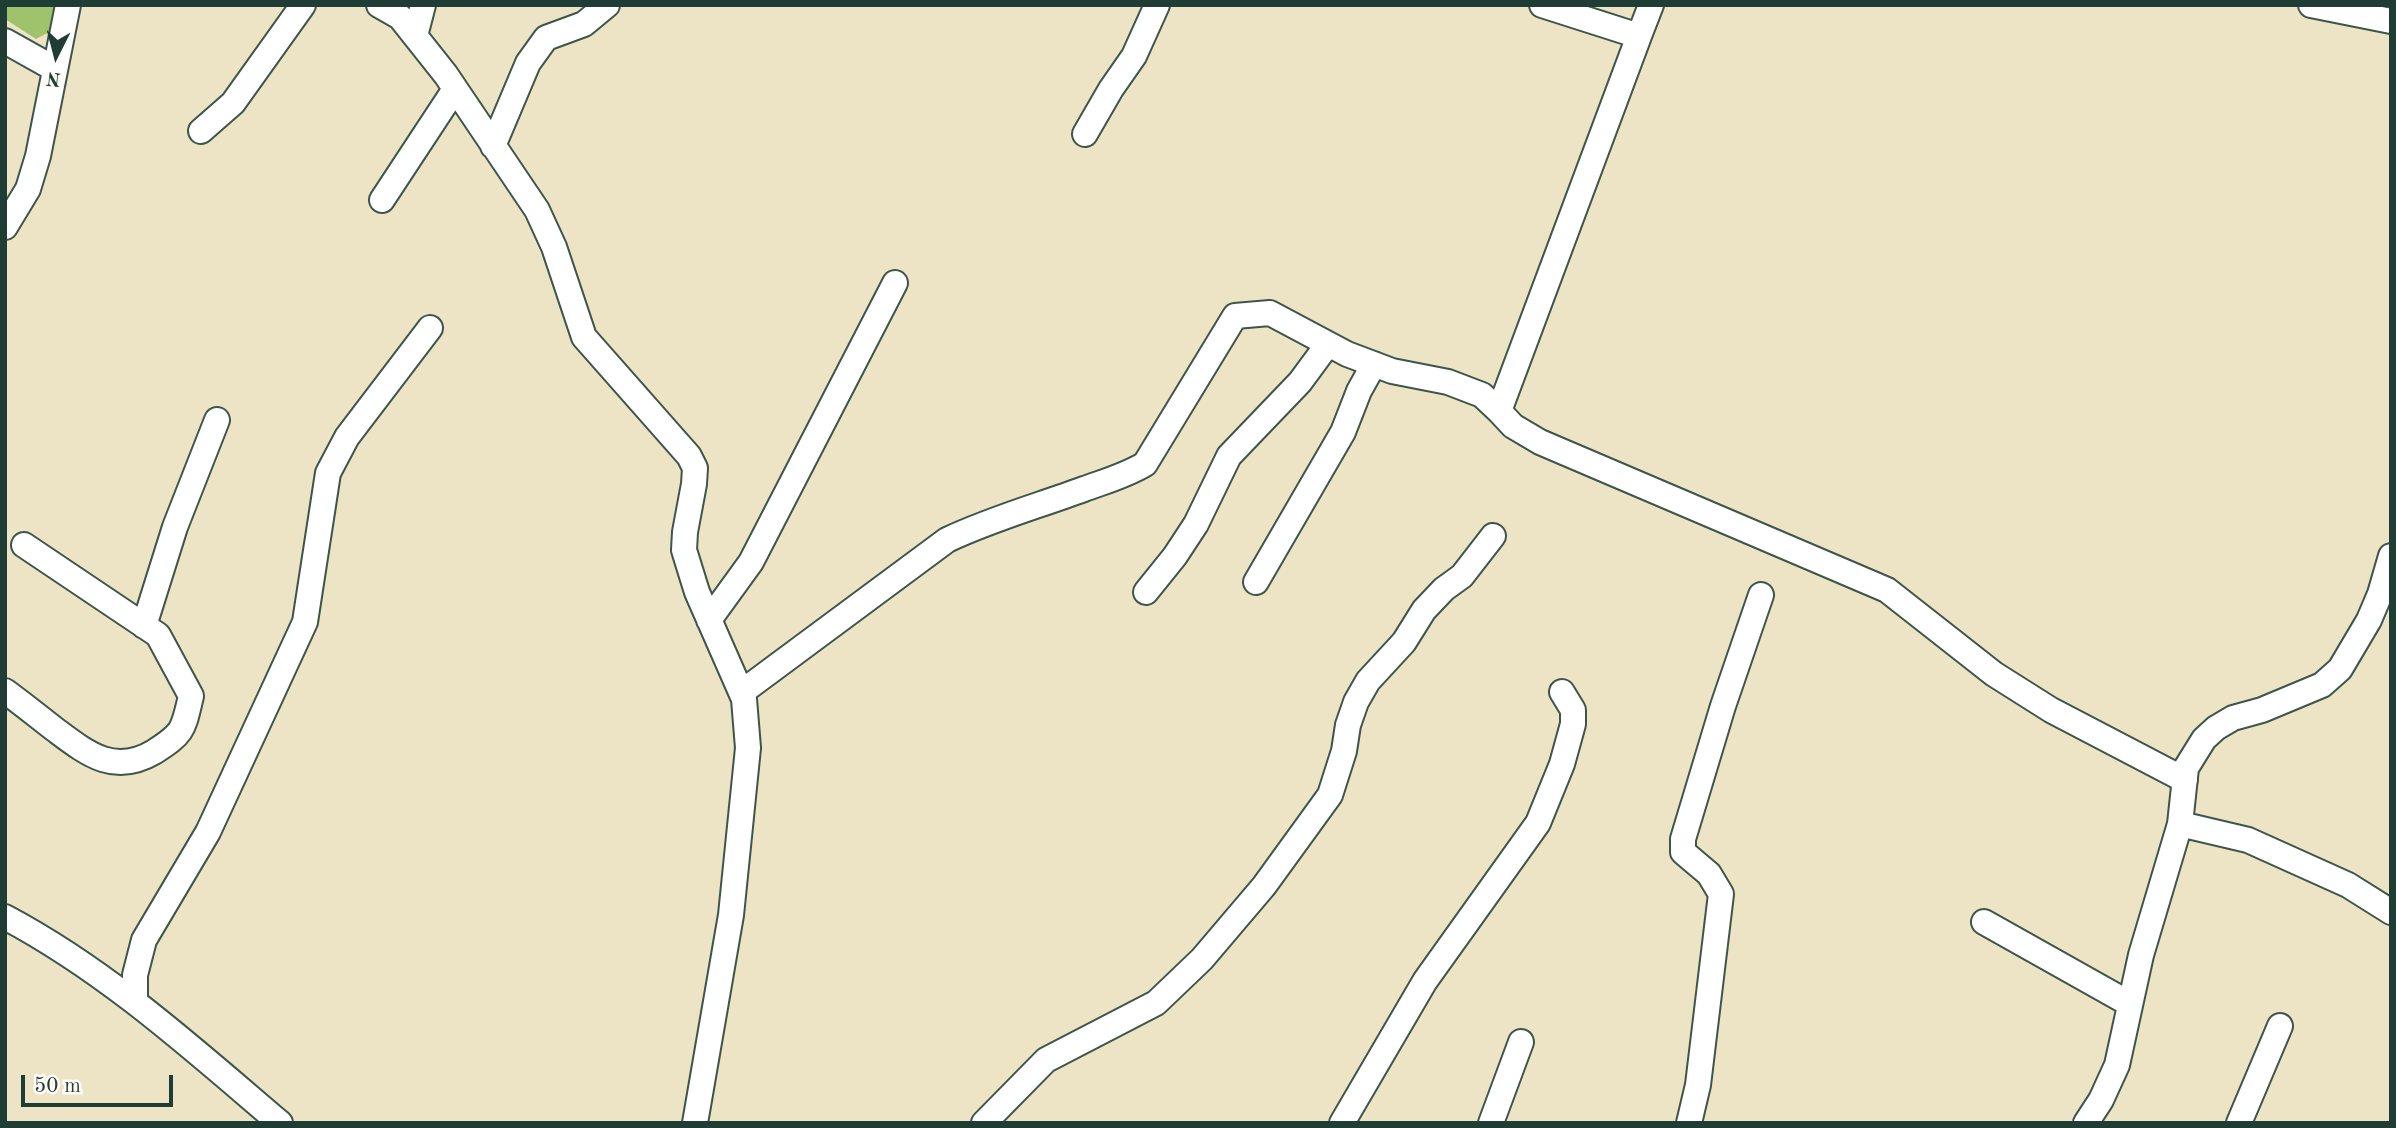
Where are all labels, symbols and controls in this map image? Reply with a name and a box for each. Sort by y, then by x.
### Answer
north arrow [21,21,91,91]
text: N [46,67,62,88]
scale bar [24,1062,177,1106]
text: 50 m [34,1076,81,1097]

